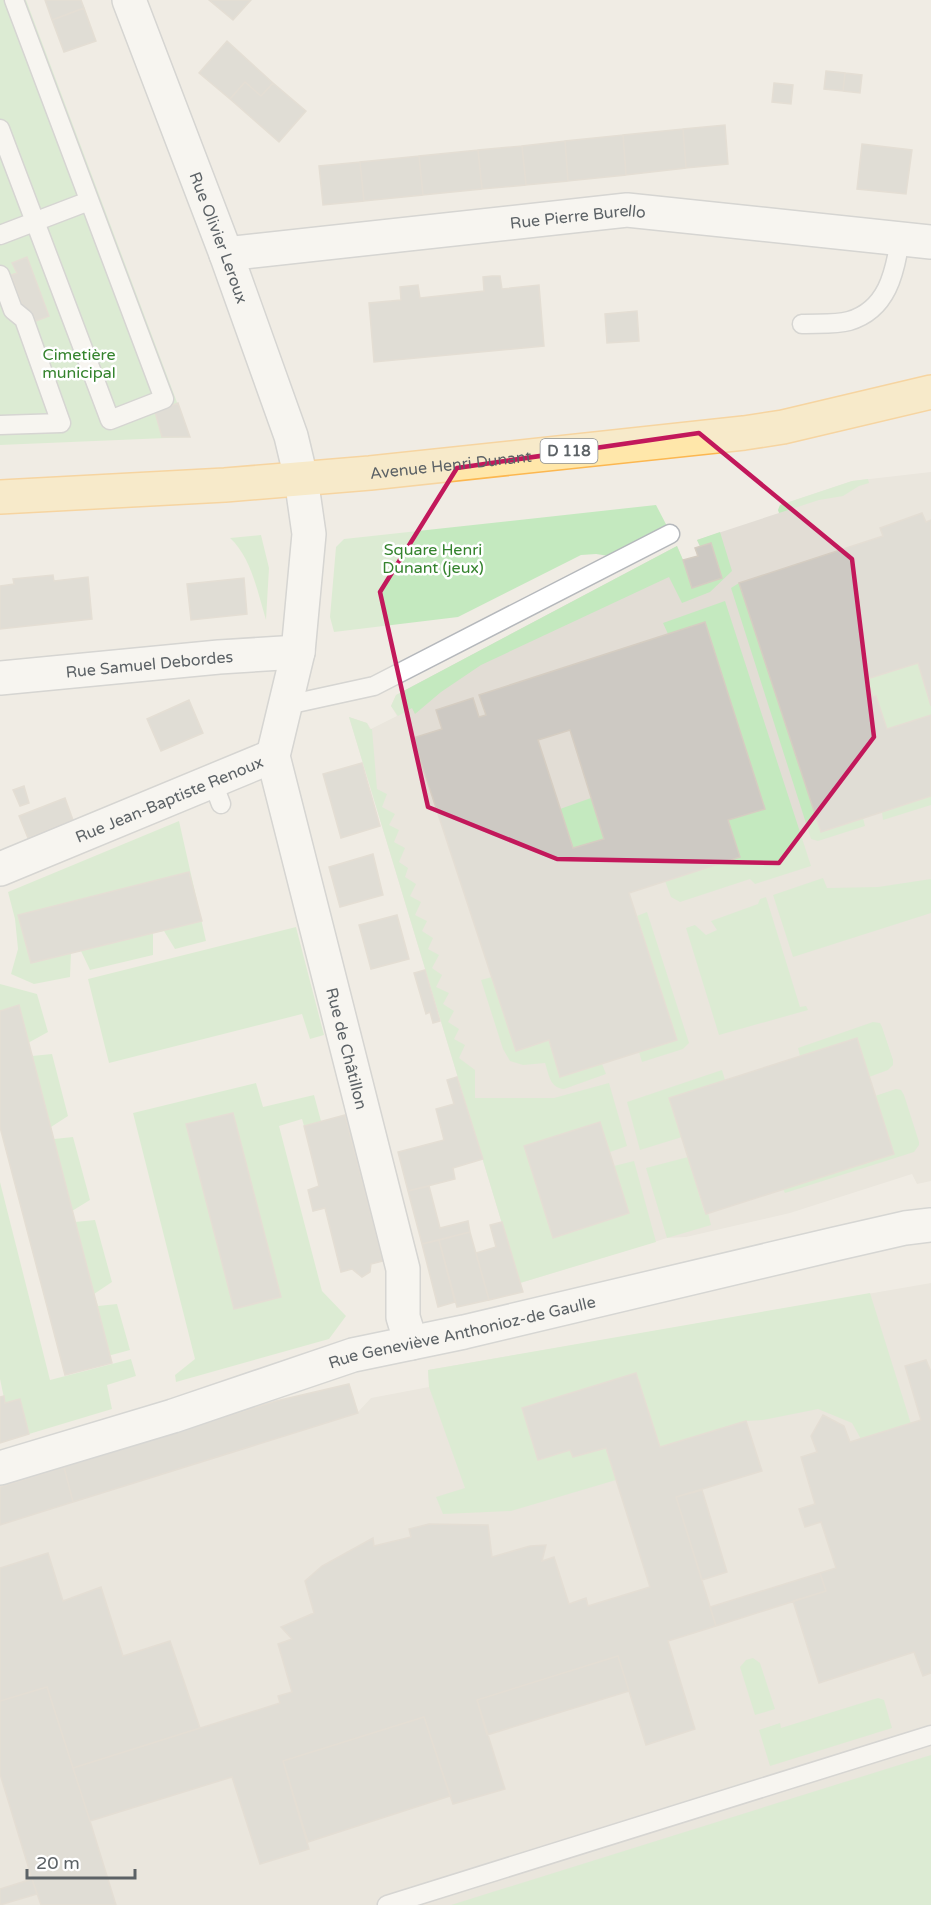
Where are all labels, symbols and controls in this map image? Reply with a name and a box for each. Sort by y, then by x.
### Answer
street label: Rue Olivier Leroux [185,169,252,306]
street label: Rue Pierre Burello [509,201,647,234]
park label: Cimetière municipal [42,345,116,383]
road number: D 118 [540,439,598,463]
street label: Avenue Henri Dunant [369,447,533,484]
park label: Square Henri Dunant (jeux) [382,540,484,578]
street label: Rue Samuel Debordes [65,647,234,683]
street label: Rue Jean-Baptiste Renoux [73,752,266,848]
street label: Rue de Châtillon [321,986,371,1112]
street label: Rue Geneviève Anthonioz-de Gaulle [326,1292,598,1374]
scale bar [27,1842,135,1880]
text: 20 m [36,1852,80,1874]

